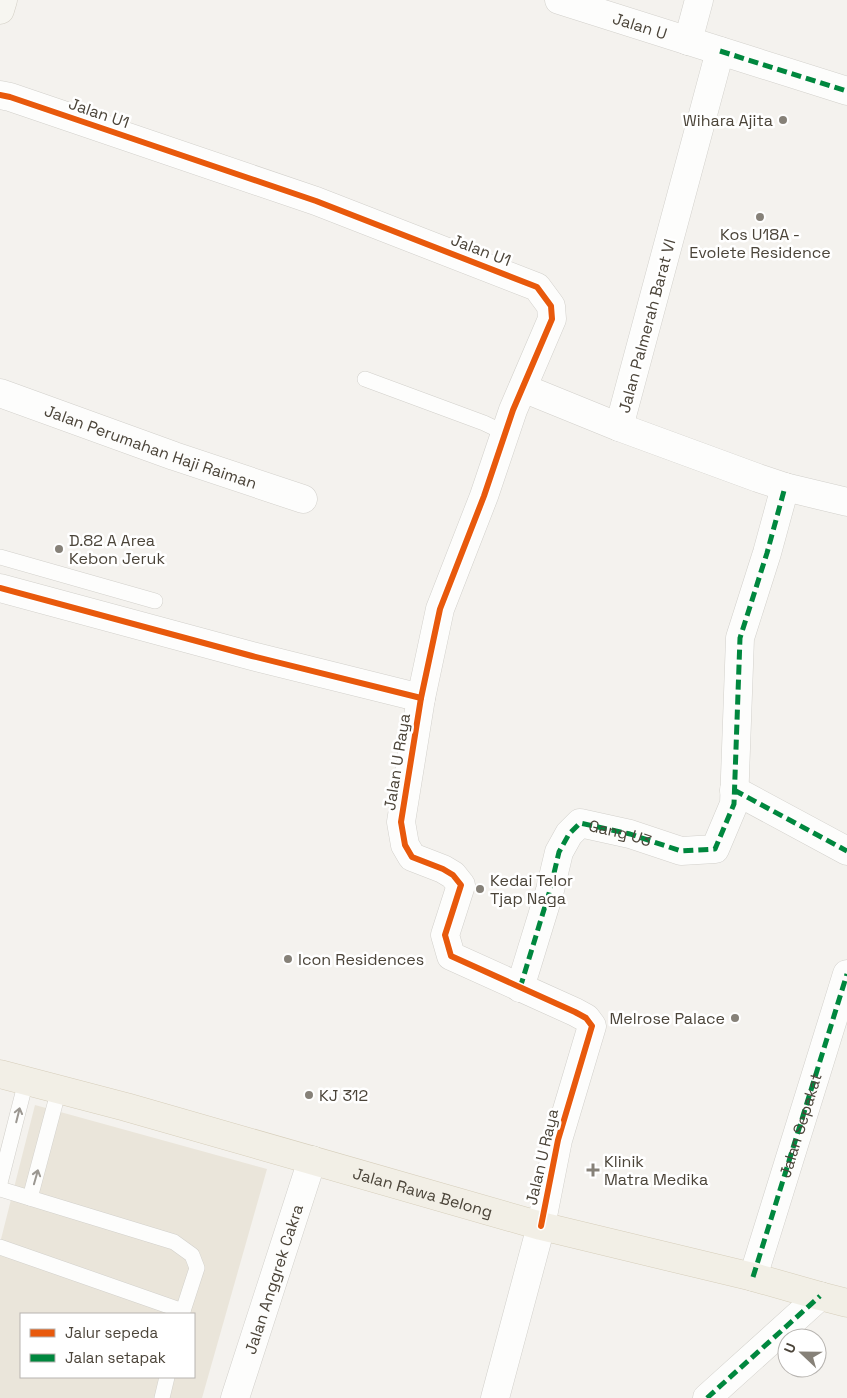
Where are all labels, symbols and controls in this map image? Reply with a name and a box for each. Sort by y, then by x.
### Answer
street label: Jalan U [610,7,670,44]
street label: Jalan U1 [66,93,132,133]
place label: Wihara Ajita [683,110,773,131]
marker: Wihara Ajita [777,114,789,126]
marker: Kos U18A - Evolete Residence [754,211,766,223]
place label: Kos U18A - Evolete Residence [689,224,831,263]
street label: Jalan U1 [448,229,514,271]
street label: Jalan Palmerah Barat VI [614,237,680,415]
street label: Jalan Perumahan Haji Raiman [42,400,260,493]
place label: D.82 A Area Kebon Jeruk [69,530,165,569]
marker: D.82 A Area Kebon Jeruk [53,543,65,555]
street label: Jalan U Raya [379,712,415,812]
street label: Gang U3 [587,815,654,851]
place label: Kedai Telor Tjap Naga [490,870,573,909]
marker: Kedai Telor Tjap Naga [474,883,486,895]
place label: Icon Residences [298,949,424,970]
marker: Icon Residences [282,953,294,965]
place label: Melrose Palace [610,1008,725,1029]
marker: Melrose Palace [729,1012,741,1024]
street label: Jalan Sepakat [774,1070,826,1180]
place label: KJ 312 [319,1085,368,1106]
marker: KJ 312 [303,1089,315,1101]
street label: Jalan U Raya [521,1107,563,1207]
one-way arrow [13,1108,23,1124]
place label: Klinik Matra Medika [604,1151,708,1190]
street label: Jalan Rawa Belong [350,1162,495,1222]
marker: Klinik Matra Medika [586,1163,600,1177]
one-way arrow [31,1170,41,1186]
street label: Jalan Anggrek Cakra [239,1201,308,1357]
legend [20,1313,195,1378]
text: Jalur sepeda [65,1323,159,1342]
north arrow [777,1328,827,1378]
text: U [780,1340,800,1356]
text: Jalan setapak [65,1348,166,1367]

